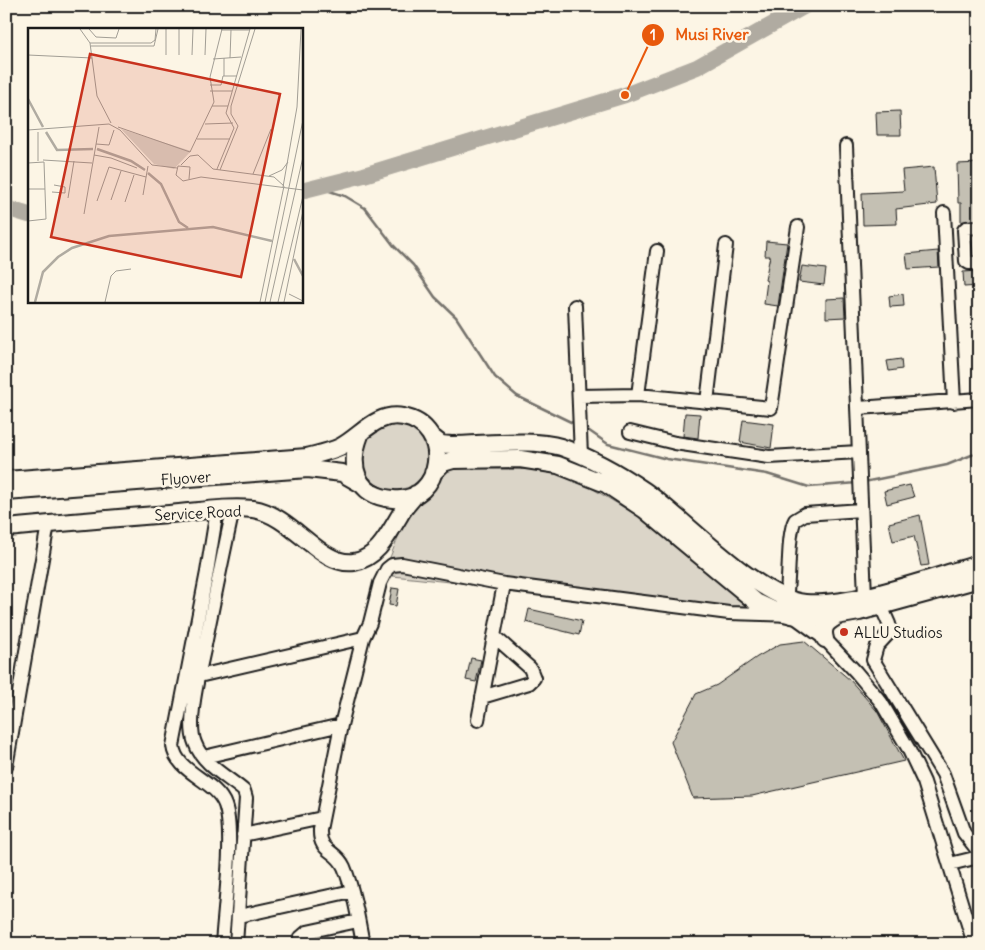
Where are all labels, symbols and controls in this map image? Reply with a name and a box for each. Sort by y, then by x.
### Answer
callout: Musi River [640,19,759,50]
text: Musi River [675,24,749,44]
text: 1 [650,25,656,44]
inset map [28,28,302,302]
street label: Flyover [160,467,212,489]
street label: Service Road [154,501,242,525]
place label: ALLU Studios [854,623,943,642]
marker: ALLU Studios [838,626,850,638]

